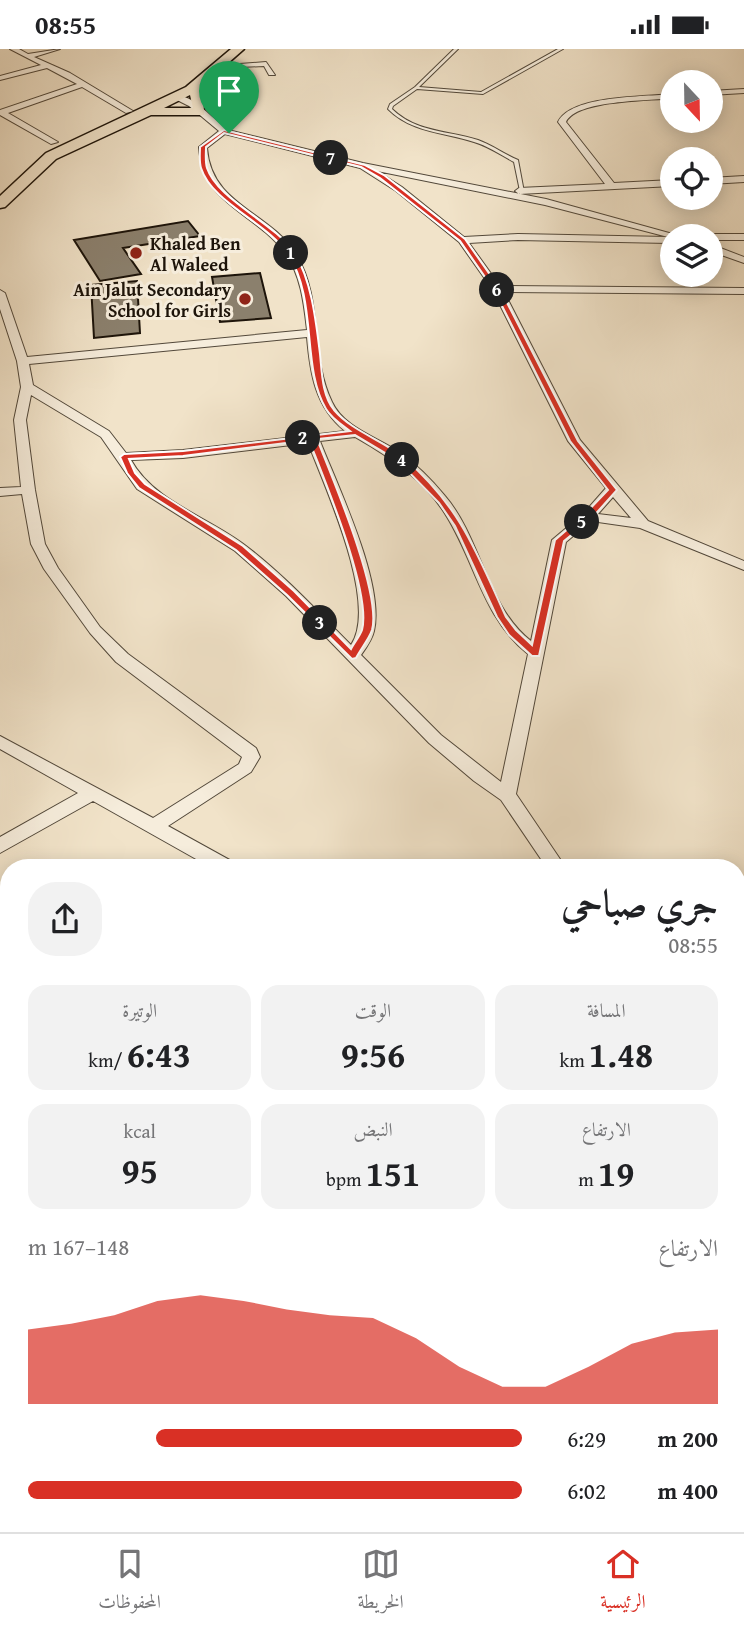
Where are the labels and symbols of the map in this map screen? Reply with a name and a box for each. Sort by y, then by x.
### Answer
pin [199,61,259,133]
north arrow [660,70,723,133]
pin: 7 [314,141,348,175]
place label: Khaled Ben Al Waleed [150,230,241,278]
pin: 1 [274,235,308,271]
marker: Khaled Ben Al Waleed [128,245,144,261]
pin: 6 [480,273,514,307]
place label: Ain Jalut Secondary School for Girls [73,276,232,324]
marker: Ain Jalut Secondary School for Girls [237,291,253,307]
pin: 2 [286,421,320,455]
pin: 4 [384,443,420,477]
pin: 5 [564,505,600,539]
pin: 3 [302,605,338,641]

